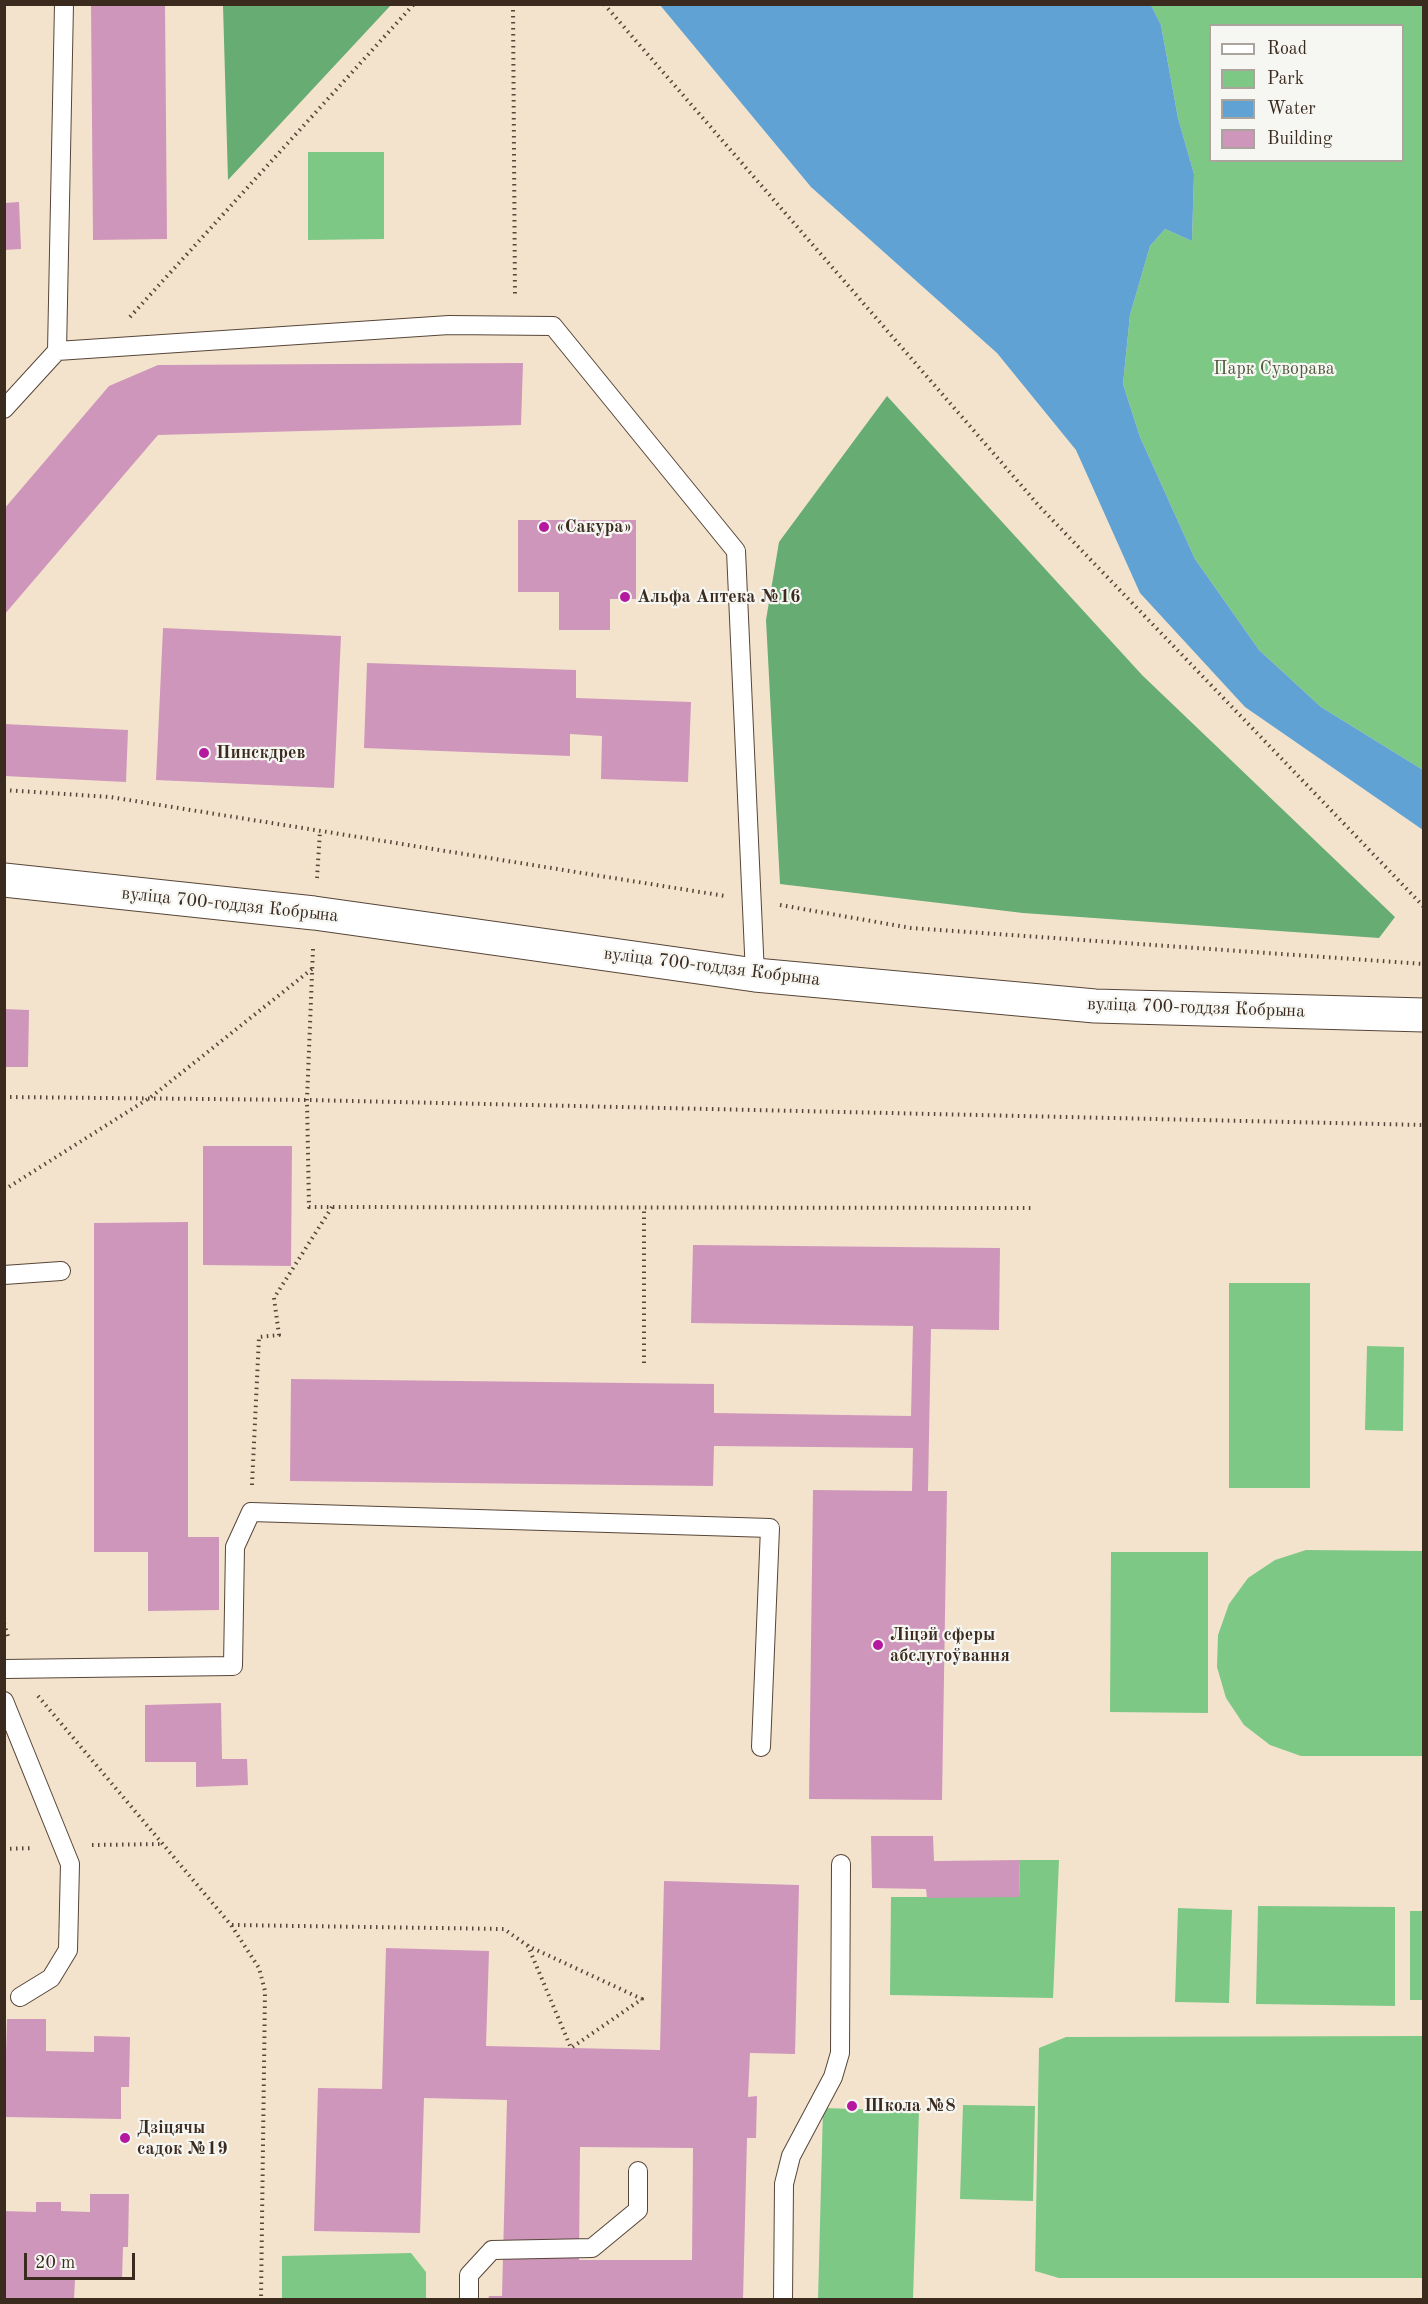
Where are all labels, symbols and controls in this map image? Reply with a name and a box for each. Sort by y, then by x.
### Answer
legend [1209,24,1404,162]
text: Road [1267,40,1307,58]
text: Park [1267,70,1304,88]
text: Water [1267,100,1316,118]
text: Building [1267,130,1332,148]
park label: Парк Суворава [1213,358,1335,380]
place label: «Сакура» [556,516,632,538]
marker: «Сакура» [537,520,551,534]
place label: Альфа Аптека №16 [637,586,801,608]
marker: Альфа Аптека №16 [618,590,632,604]
place label: Пинскдрев [216,742,306,764]
marker: Пинскдрев [197,746,211,760]
street label: вуліца 700-годдзя Кобрына [120,883,340,927]
street label: вуліца 700-годдзя Кобрына [602,943,822,991]
street label: вуліца 700-годдзя Кобрына [1087,993,1305,1023]
place label: Ліцэй сферы абслугоўвання [890,1624,1010,1666]
marker: Ліцэй сферы абслугоўвання [871,1638,885,1652]
place label: Школа №8 [864,2095,956,2117]
marker: Школа №8 [845,2099,859,2113]
place label: Дзіцячы садок №19 [137,2117,228,2160]
marker: Дзіцячы садок №19 [118,2131,132,2145]
scale bar [27,2241,138,2279]
text: 20 m [35,2254,75,2272]

